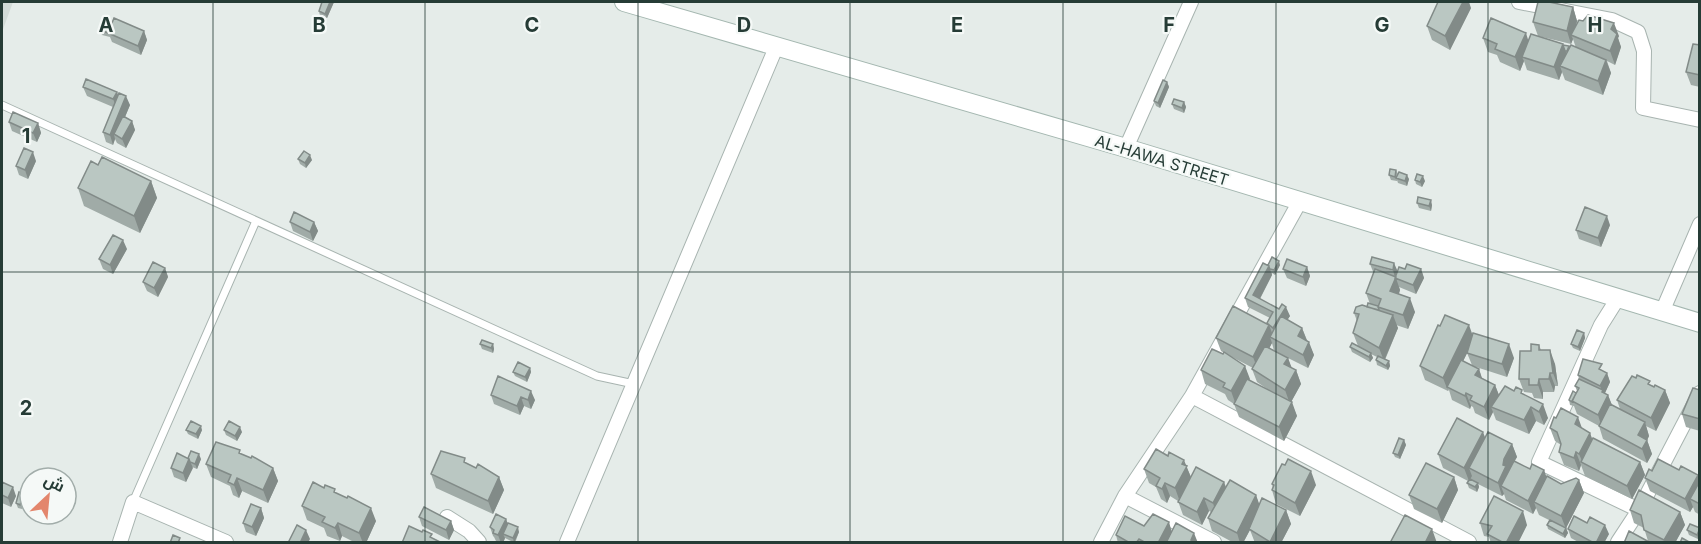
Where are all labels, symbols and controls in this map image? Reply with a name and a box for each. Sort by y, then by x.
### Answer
text: A [99,13,114,37]
text: B [312,13,326,37]
text: C [525,13,539,37]
text: D [737,13,751,37]
text: E [951,13,963,37]
text: F [1163,13,1175,37]
text: G [1374,13,1390,37]
text: H [1588,13,1602,37]
text: 1 [22,124,30,148]
street label: AL-HAWA STREET [1093,130,1231,190]
text: 2 [20,396,32,420]
north arrow [18,466,78,526]
text: ش [41,469,68,496]

